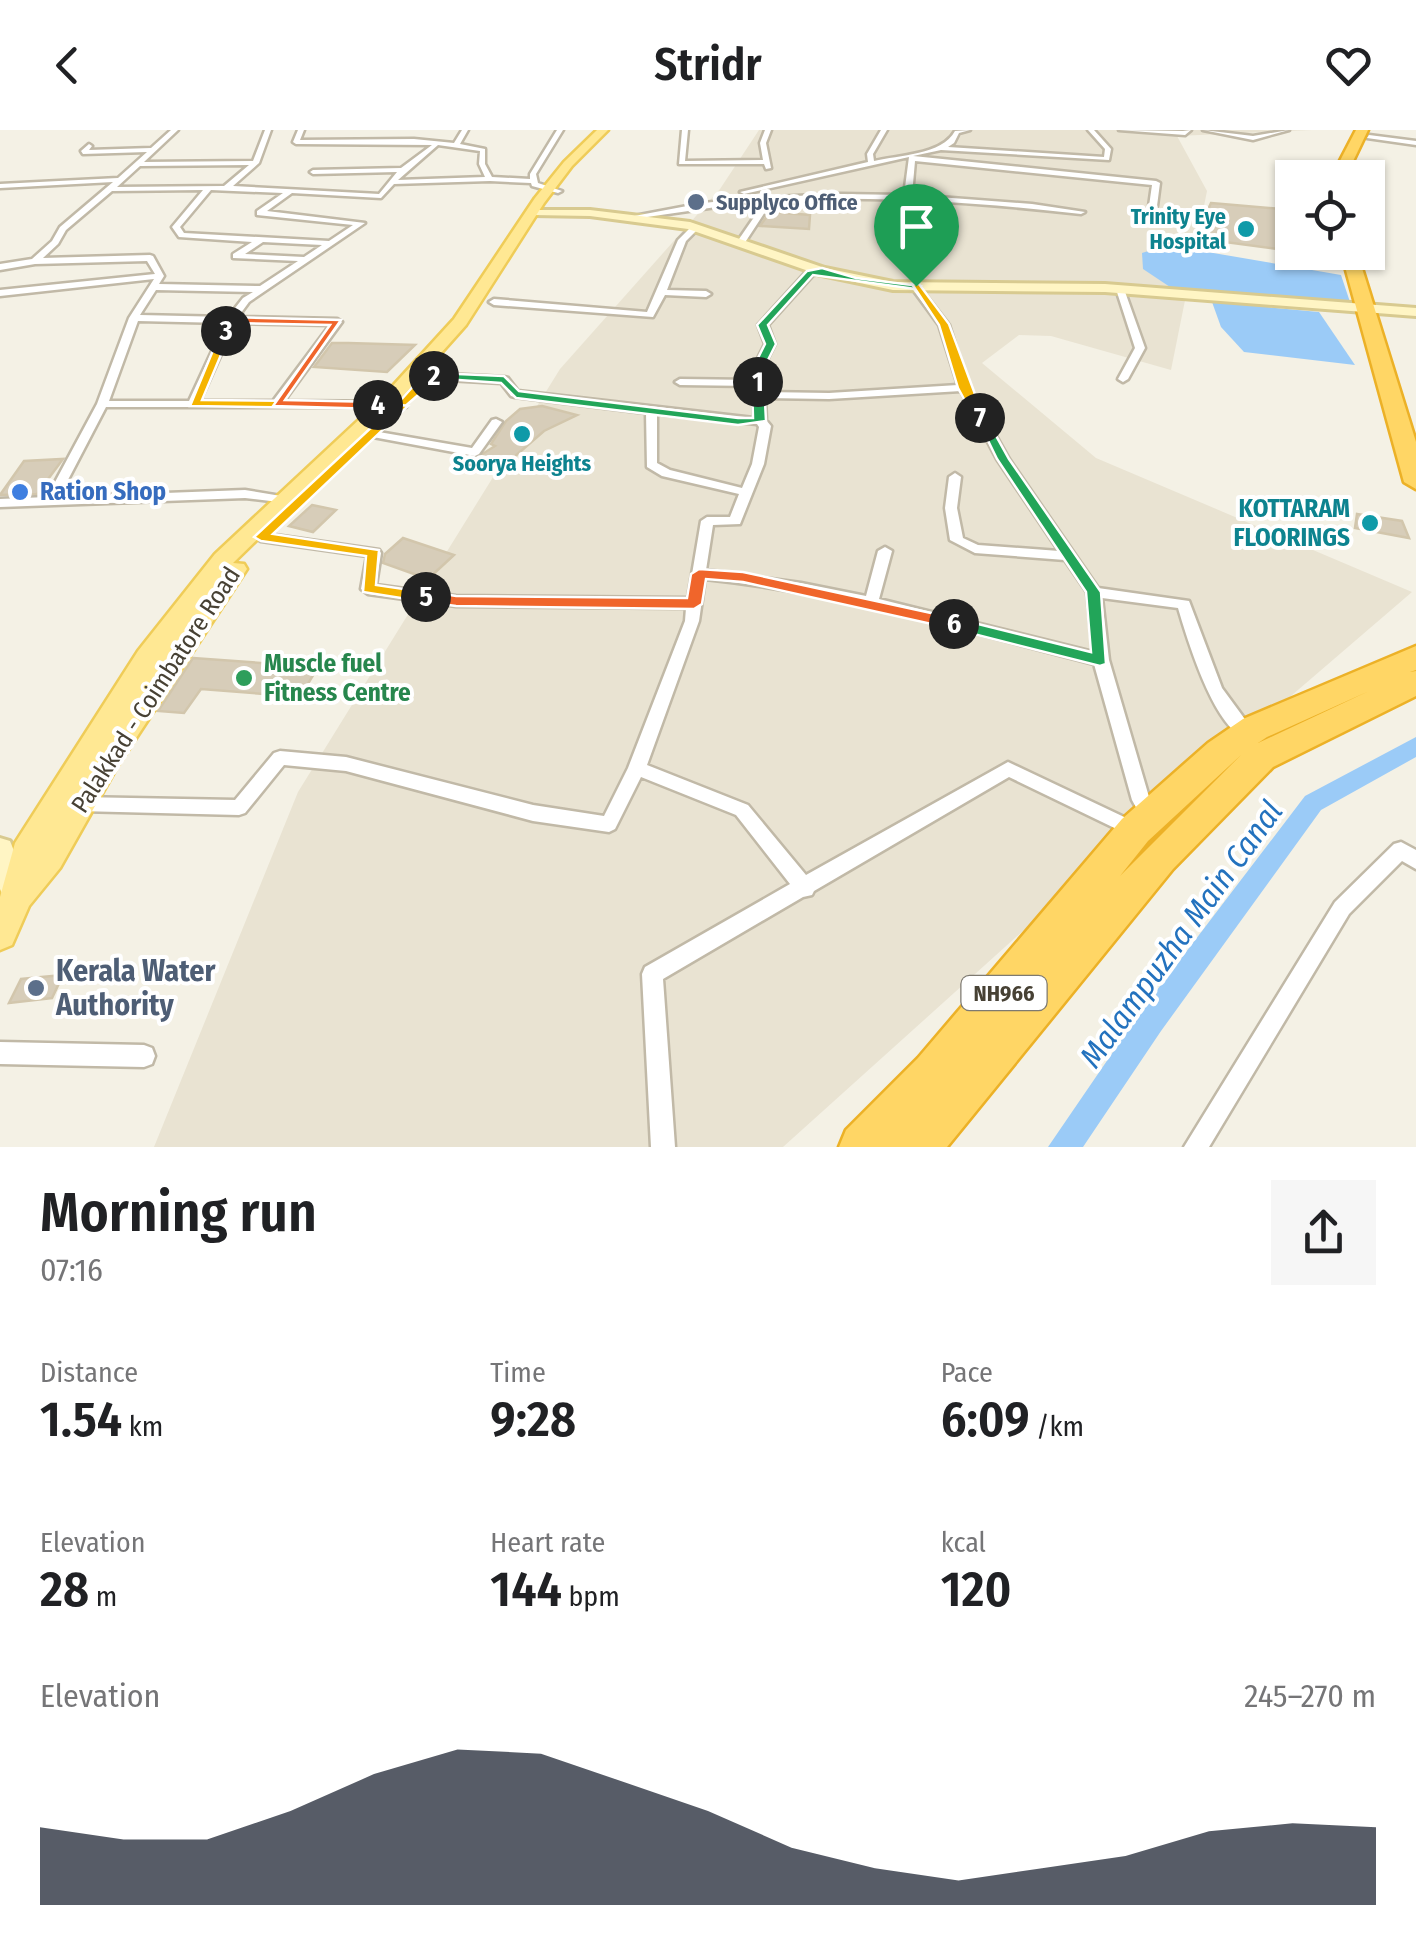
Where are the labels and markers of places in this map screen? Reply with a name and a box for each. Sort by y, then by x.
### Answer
pin [874,184,959,287]
place label: Supplyco Office [716,189,858,216]
marker: Supplyco Office [685,191,707,213]
place label: Trinity Eye Hospital [1131,203,1227,255]
marker: Trinity Eye Hospital [1235,218,1257,240]
pin: 3 [201,306,251,356]
pin: 2 [409,351,459,401]
pin: 1 [733,357,783,407]
pin: 4 [353,380,403,430]
pin: 7 [955,393,1005,443]
marker: Soorya Heights [511,423,533,445]
place label: Soorya Heights [453,450,592,477]
place label: Ration Shop [40,477,166,507]
marker: Ration Shop [9,481,31,503]
place label: KOTTARAM FLOORINGS [1233,494,1350,553]
marker: KOTTARAM FLOORINGS [1359,512,1381,534]
pin: 5 [401,572,451,622]
pin: 6 [929,599,979,649]
place label: Muscle fuel Fitness Centre [264,649,411,708]
marker: Muscle fuel Fitness Centre [233,667,255,689]
place label: Kerala Water Authority [55,953,216,1023]
marker: Kerala Water Authority [25,977,47,999]

